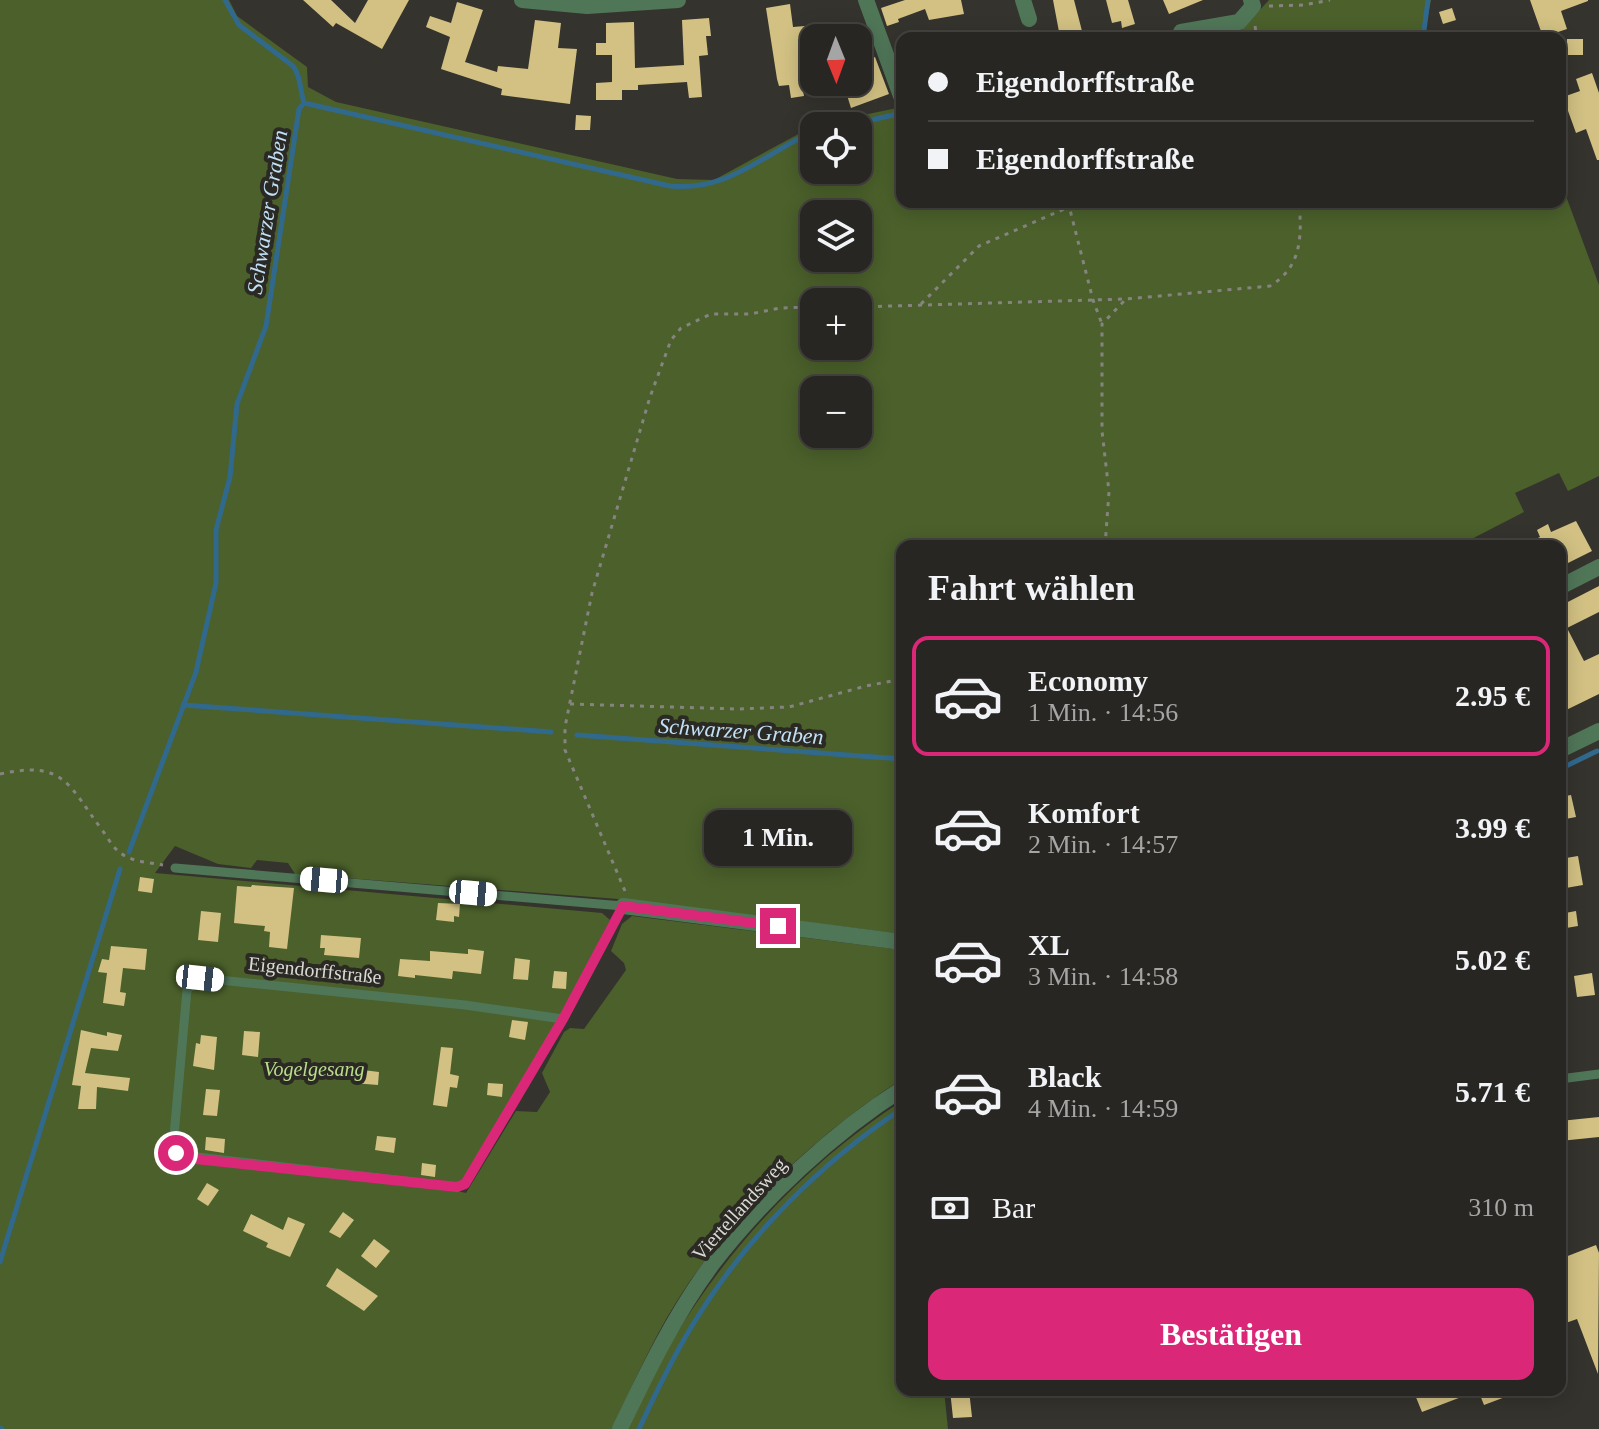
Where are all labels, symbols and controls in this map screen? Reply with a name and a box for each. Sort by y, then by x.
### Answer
north arrow [800,24,872,96]
map controls [800,24,872,448]
text: Eigendorffstraße [976,65,1194,98]
button: locate [800,112,872,184]
water label: Schwarzer Graben [242,128,292,296]
text: Eigendorffstraße [976,142,1194,175]
button: layers [800,200,872,272]
button: + [800,288,872,360]
button: − [800,376,872,448]
text: Fahrt wählen [928,568,1135,608]
icon: car [932,660,1004,732]
text: Economy [1028,664,1148,697]
text: 2.95 € [1455,679,1530,712]
text: 1 Min. · 14:56 [1028,698,1178,727]
water label: Schwarzer Graben [658,713,824,749]
icon: car [932,792,1004,864]
text: Komfort [1028,796,1140,829]
callout: 1 Min. [704,810,852,866]
text: 3.99 € [1455,811,1530,844]
text: 1 Min. [742,823,814,852]
text: 2 Min. · 14:57 [1028,830,1178,859]
car [299,866,349,894]
car [448,879,498,907]
route end [760,908,796,944]
icon: car [932,924,1004,996]
text: XL [1028,928,1070,961]
text: 5.02 € [1455,943,1530,976]
street label: Eigendorffstraße [247,952,383,989]
text: 3 Min. · 14:58 [1028,962,1178,991]
car [175,964,225,992]
icon: car [932,1056,1004,1128]
park label: Vogelgesang [263,1058,365,1081]
text: Black [1028,1060,1101,1093]
text: 5.71 € [1455,1075,1530,1108]
text: 4 Min. · 14:59 [1028,1094,1178,1123]
route start [158,1135,194,1171]
street label: Viertellandsweg [687,1153,791,1265]
icon: cash [928,1186,972,1230]
text: Bar [992,1191,1035,1224]
text: 310 m [1468,1193,1534,1222]
button: Bestätigen [928,1288,1534,1380]

